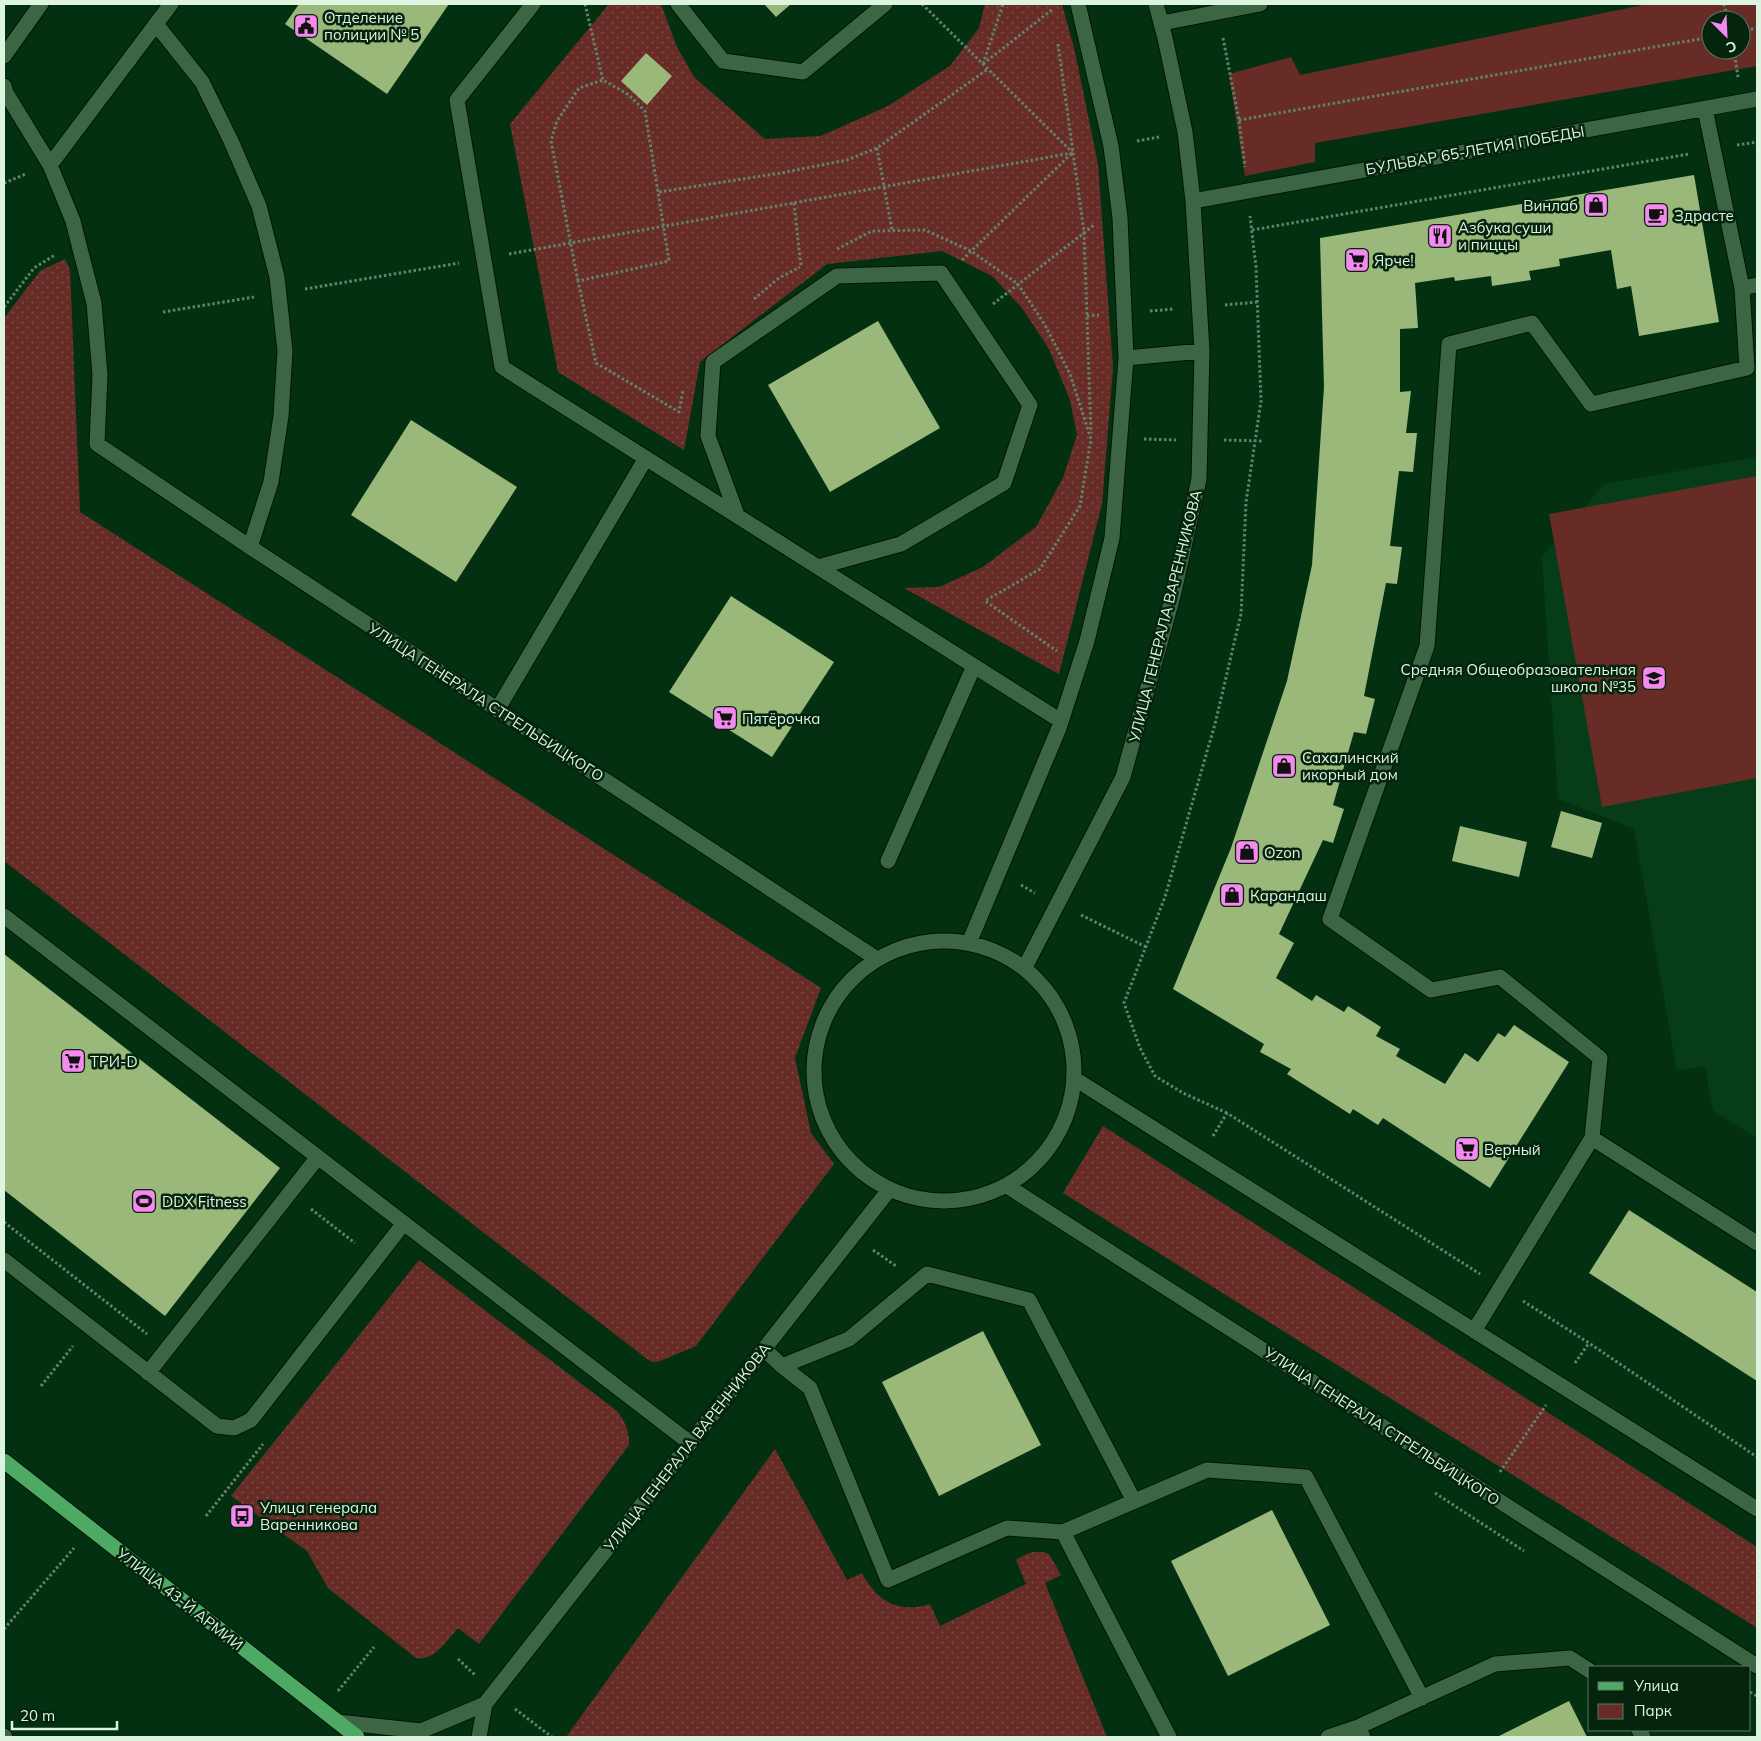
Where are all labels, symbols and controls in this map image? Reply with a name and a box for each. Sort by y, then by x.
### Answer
place label: Отделение полиции № 5 [324,8,419,44]
north arrow [1701,10,1751,60]
public building icon: Отделение полиции № 5 [293,13,319,39]
text: С [1723,37,1739,57]
street label: БУЛЬВАР 65-ЛЕТИЯ ПОБЕДЫ [1364,121,1586,179]
shop icon: Винлаб [1583,192,1609,218]
place label: Винлаб [1523,196,1578,215]
cafe icon: Здрасте [1643,202,1669,228]
place label: Здрасте [1674,206,1734,225]
place label: Азбука суши и пиццы [1458,218,1551,254]
restaurant icon: Азбука суши и пиццы [1427,223,1453,249]
supermarket icon: Ярче! [1344,247,1370,273]
place label: Ярче! [1374,251,1414,270]
street label: УЛИЦА ГЕНЕРАЛА ВАРЕННИКОВА [1124,488,1206,745]
street label: УЛИЦА ГЕНЕРАЛА СТРЕЛЬБИЦКОГО [364,618,607,785]
place label: Средняя Общеобразовательная школа №35 [1400,660,1636,696]
school or university icon: Средняя Общеобразовательная школа №35 [1641,665,1667,691]
supermarket icon: Пятёрочка [712,705,738,731]
place label: Пятёрочка [742,709,820,728]
place label: Сахалинский икорный дом [1302,748,1399,784]
shop icon: Сахалинский икорный дом [1271,753,1297,779]
shop icon: Ozon [1234,839,1260,865]
place label: Ozon [1264,843,1301,862]
shop icon: Карандаш [1219,882,1245,908]
place label: Карандаш [1250,886,1327,905]
supermarket icon: ТРИ-D [60,1048,86,1074]
place label: ТРИ-D [90,1052,138,1071]
supermarket icon: Верный [1454,1136,1480,1162]
place label: Верный [1484,1140,1541,1159]
sports icon: DDX Fitness [131,1188,157,1214]
place label: DDX Fitness [162,1192,247,1211]
street label: УЛИЦА ГЕНЕРАЛА ВАРЕННИКОВА [599,1339,774,1556]
street label: УЛИЦА ГЕНЕРАЛА СТРЕЛЬБИЦКОГО [1260,1342,1503,1509]
place label: Улица генерала Варенникова [259,1498,377,1534]
bus stop icon: Улица генерала Варенникова [229,1503,255,1529]
street label: УЛИЦА 43-Й АРМИИ [112,1543,247,1654]
legend [1588,1666,1751,1731]
text: Улица [1633,1676,1679,1695]
scale bar [12,1698,118,1730]
text: Парк [1634,1701,1673,1720]
text: 20 m [20,1706,55,1725]

